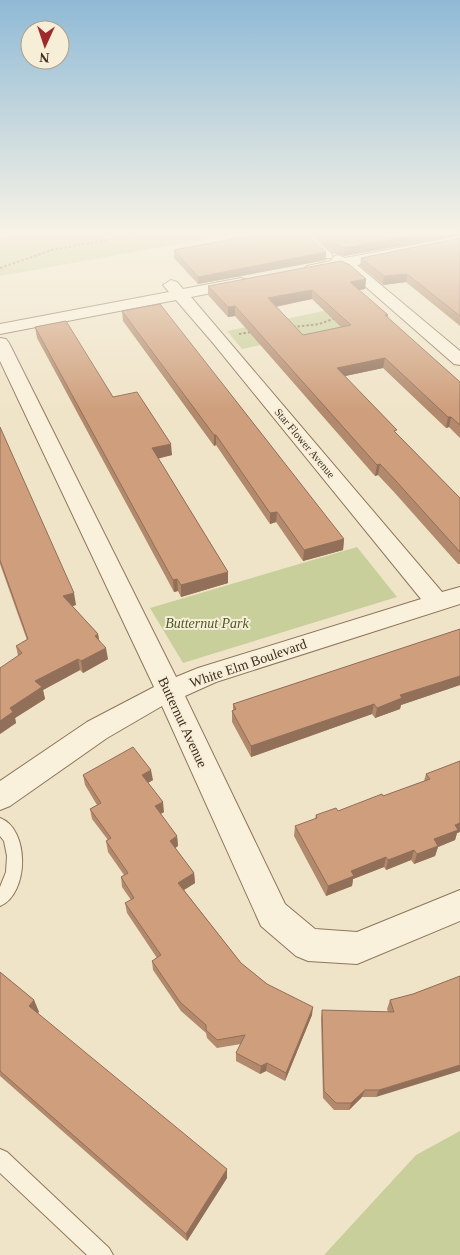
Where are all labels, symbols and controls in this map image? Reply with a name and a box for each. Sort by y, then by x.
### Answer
north arrow [20,20,70,70]
text: N [39,50,50,65]
street label: Star Flower Avenue [272,406,338,480]
park label: Butternut Park [165,616,250,631]
street label: White Elm Boulevard [188,636,309,691]
street label: Butternut Avenue [155,675,210,770]

